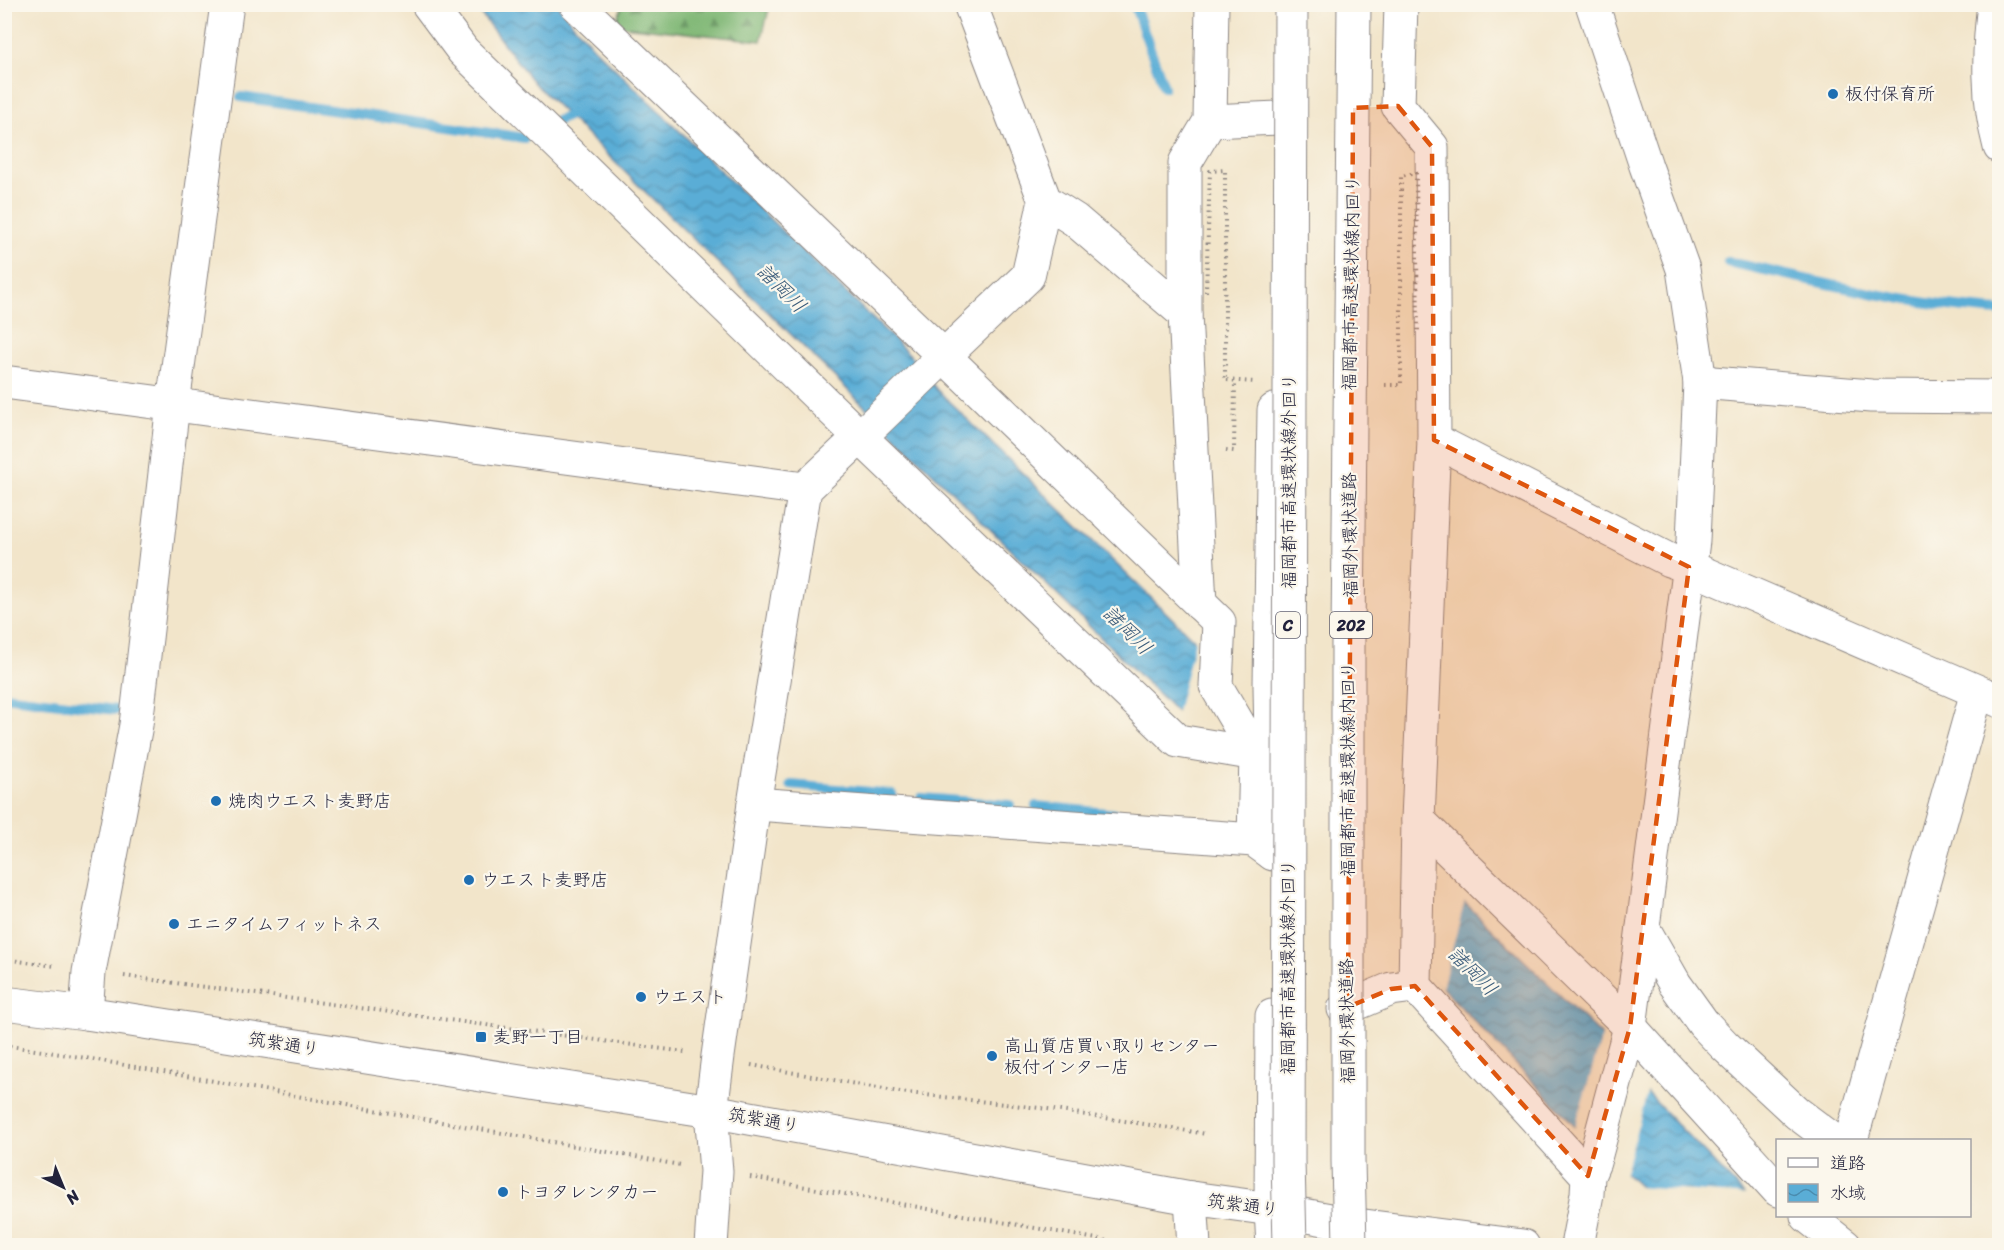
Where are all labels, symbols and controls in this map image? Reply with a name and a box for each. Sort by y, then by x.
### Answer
place label: 板付保育所 [1845,78,1935,110]
marker: 板付保育所 [1826,87,1840,101]
street label: 福岡都市高速環状線内回り [1333,175,1369,391]
water label: 諸岡川 [748,255,815,322]
street label: 福岡都市高速環状線外回り [1273,373,1305,589]
street label: 福岡外環状道路 [1333,472,1367,598]
water label: 諸岡川 [1094,597,1161,664]
road number: C [1276,612,1300,638]
road number: 202 [1330,612,1372,638]
street label: 福岡都市高速環状線内回り [1332,661,1364,877]
place label: 焼肉ウエスト麦野店 [228,785,391,817]
marker: 焼肉ウエスト麦野店 [209,794,223,808]
street label: 福岡都市高速環状線外回り [1272,859,1304,1075]
place label: ウエスト麦野店 [481,864,608,896]
marker: ウエスト麦野店 [462,873,476,887]
place label: エニタイムフィットネス [186,908,382,940]
marker: エニタイムフィットネス [167,917,181,931]
water label: 諸岡川 [1439,938,1506,1005]
street label: 福岡外環状道路 [1330,958,1364,1084]
place label: ウエスト [653,981,726,1013]
marker: ウエスト [634,990,648,1004]
place label: 麦野一丁目 [493,1021,583,1053]
street label: 筑紫通り [246,1023,322,1065]
marker: 麦野一丁目 [474,1030,488,1044]
place label: 高山質店買い取りセンター 板付インター店 [1004,1030,1219,1083]
marker: 高山質店買い取りセンター 板付インター店 [985,1049,999,1063]
street label: 筑紫通り [726,1098,802,1142]
legend [1776,1139,1971,1217]
text: 道路 [1830,1147,1866,1179]
north arrow [33,1157,93,1217]
place label: トヨタレンタカー [515,1176,658,1208]
text: 水域 [1830,1177,1866,1209]
text: N [58,1183,88,1213]
street label: 筑紫通り [1205,1184,1281,1226]
marker: トヨタレンタカー [496,1185,510,1199]

